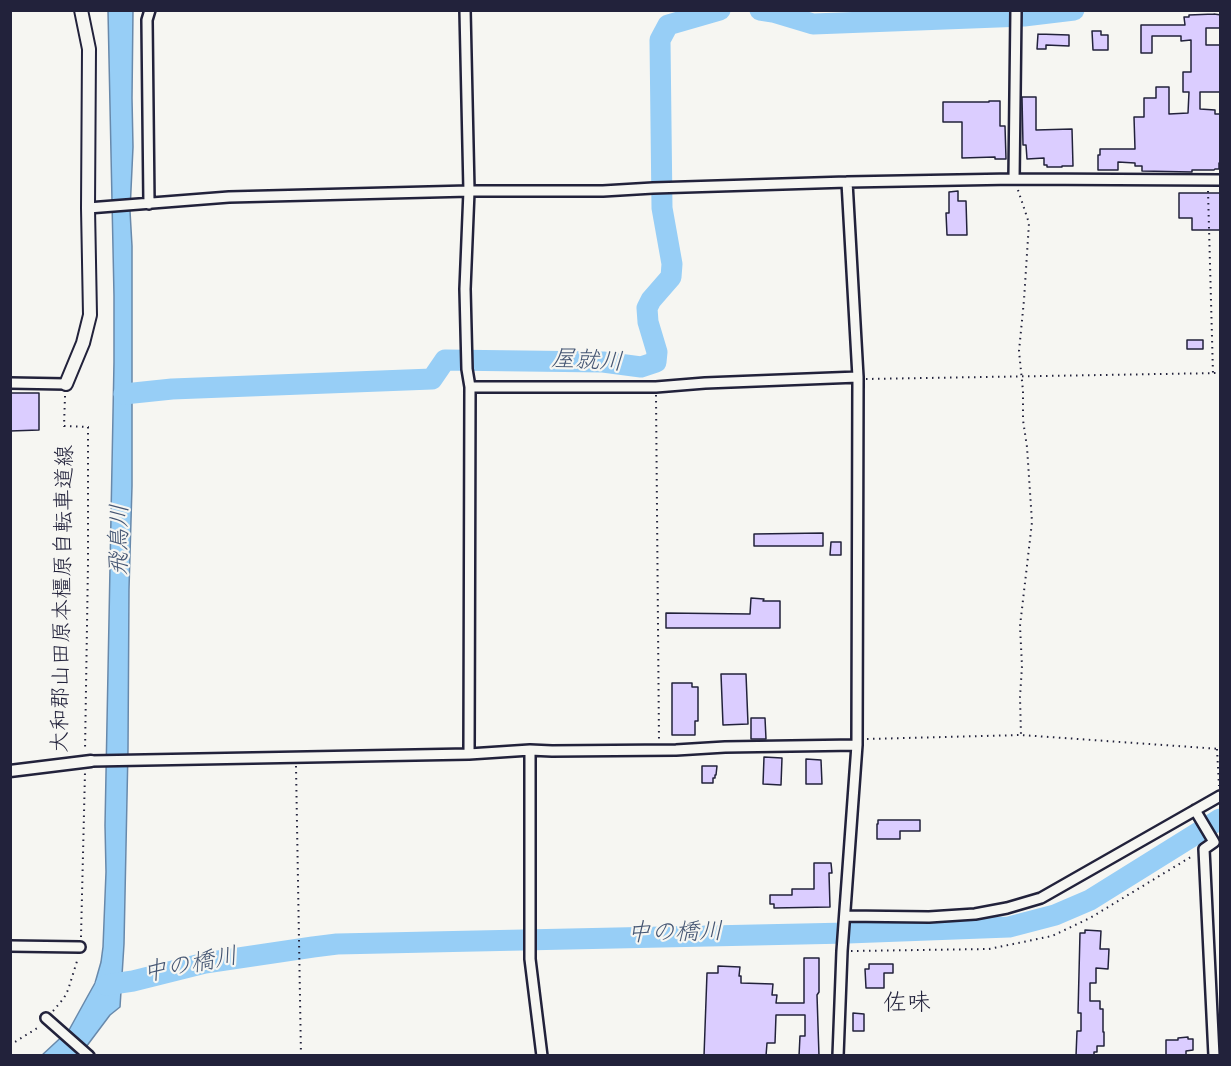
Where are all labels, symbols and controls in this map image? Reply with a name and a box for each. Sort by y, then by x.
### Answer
water label: 屋就川 [550,348,624,380]
street label: 大和郡山田原本橿原自転車道線 [50,445,82,753]
water label: 飛鳥川 [108,504,138,576]
water label: 中の橋川 [627,921,723,951]
water label: 中の橋川 [141,945,241,991]
district label: 佐味 [883,993,931,1021]

